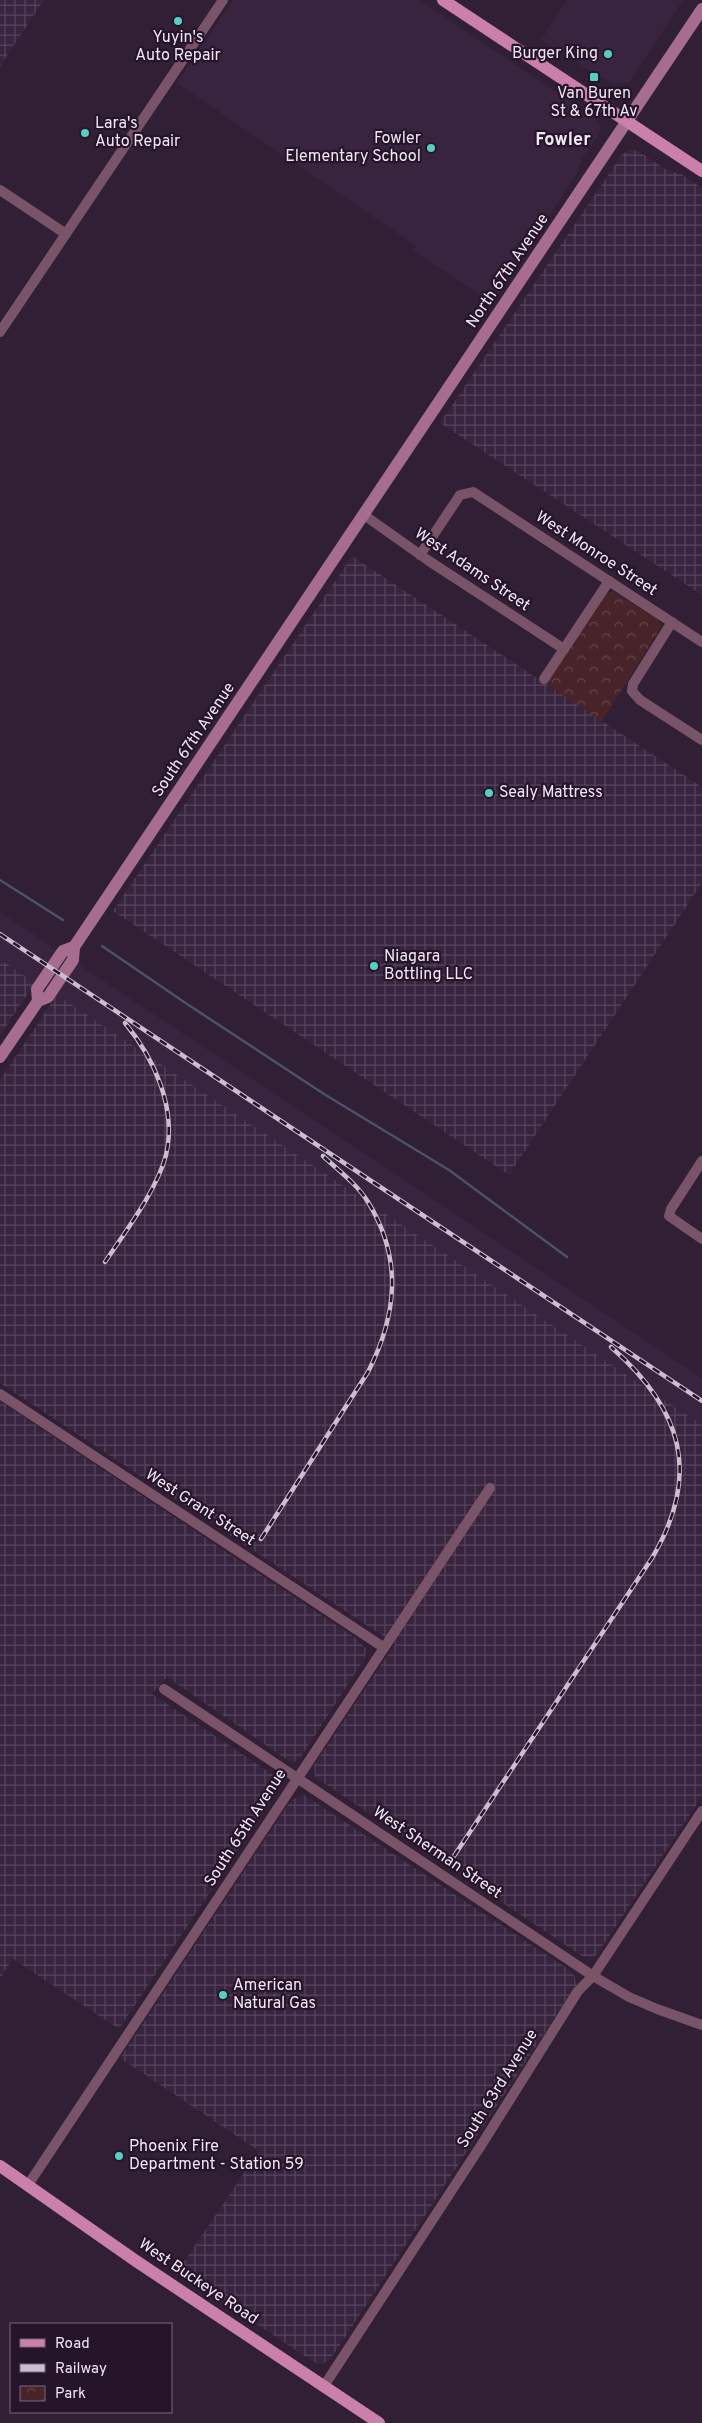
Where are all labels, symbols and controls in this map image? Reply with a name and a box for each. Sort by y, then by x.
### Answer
marker: Yuyin's Auto Repair [172,15,184,27]
place label: Yuyin's Auto Repair [135,28,221,66]
place label: Burger King [512,44,598,64]
marker: Burger King [602,48,614,60]
marker: Van Buren St & 67th Av [588,71,600,83]
place label: Van Buren St & 67th Av [550,84,638,122]
place label: Lara's Auto Repair [95,114,180,152]
marker: Lara's Auto Repair [79,127,91,139]
place label: Fowler Elementary School [285,129,421,167]
district label: Fowler [535,129,591,152]
marker: Fowler Elementary School [425,142,437,154]
street label: North 67th Avenue [462,210,554,332]
street label: West Monroe Street [531,507,661,601]
street label: West Adams Street [410,524,534,616]
street label: South 67th Avenue [148,679,240,801]
place label: Sealy Mattress [499,783,603,803]
marker: Sealy Mattress [483,787,495,799]
place label: Niagara Bottling LLC [384,947,473,985]
marker: Niagara Bottling LLC [368,960,380,972]
street label: West Grant Street [141,1465,259,1551]
street label: South 65th Avenue [200,1765,292,1891]
street label: West Sherman Street [369,1802,505,1904]
place label: American Natural Gas [233,1976,316,2014]
marker: American Natural Gas [217,1989,229,2001]
street label: South 63rd Avenue [453,2026,543,2152]
place label: Phoenix Fire Department - Station 59 [129,2137,304,2175]
marker: Phoenix Fire Department - Station 59 [113,2150,125,2162]
street label: West Buckeye Road [134,2234,262,2330]
legend [10,2323,172,2413]
text: Road [55,2335,90,2354]
text: Railway [55,2360,107,2379]
text: Park [55,2385,86,2404]

